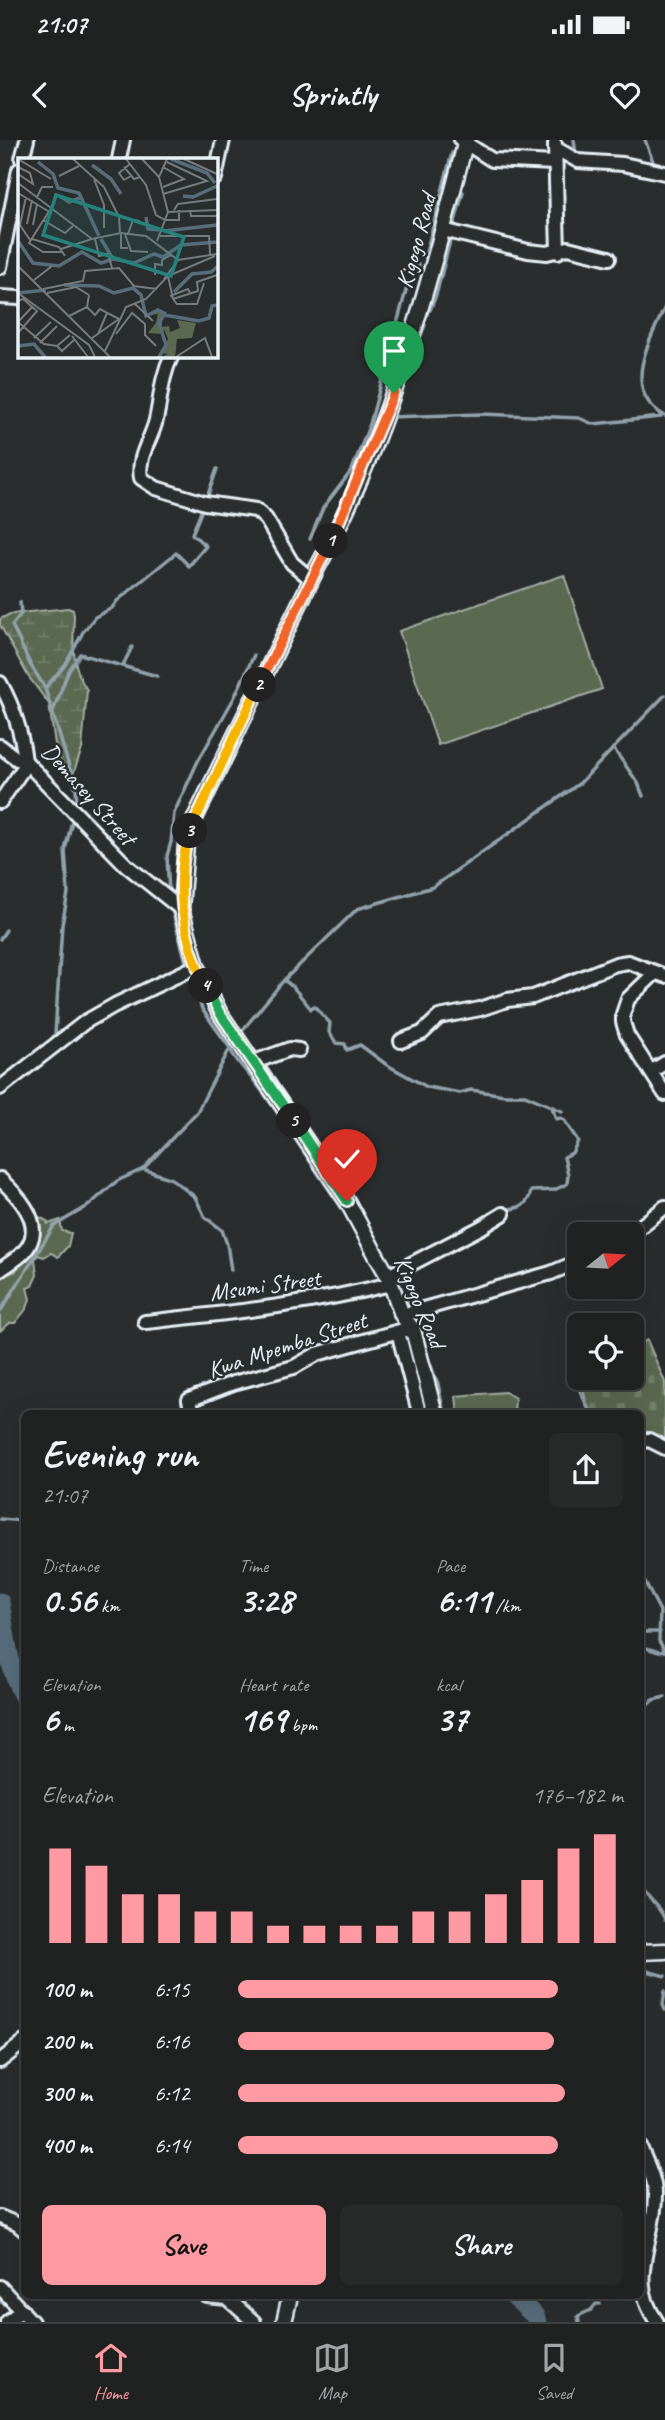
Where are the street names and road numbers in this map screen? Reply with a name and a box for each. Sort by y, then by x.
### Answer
street label: Kigogo Road [389,187,444,292]
street label: Demasey Street [35,737,145,854]
street label: Kigogo Road [387,1252,454,1356]
street label: Msumi Street [208,1262,324,1308]
street label: Kwa Mpemba Street [204,1305,372,1385]

